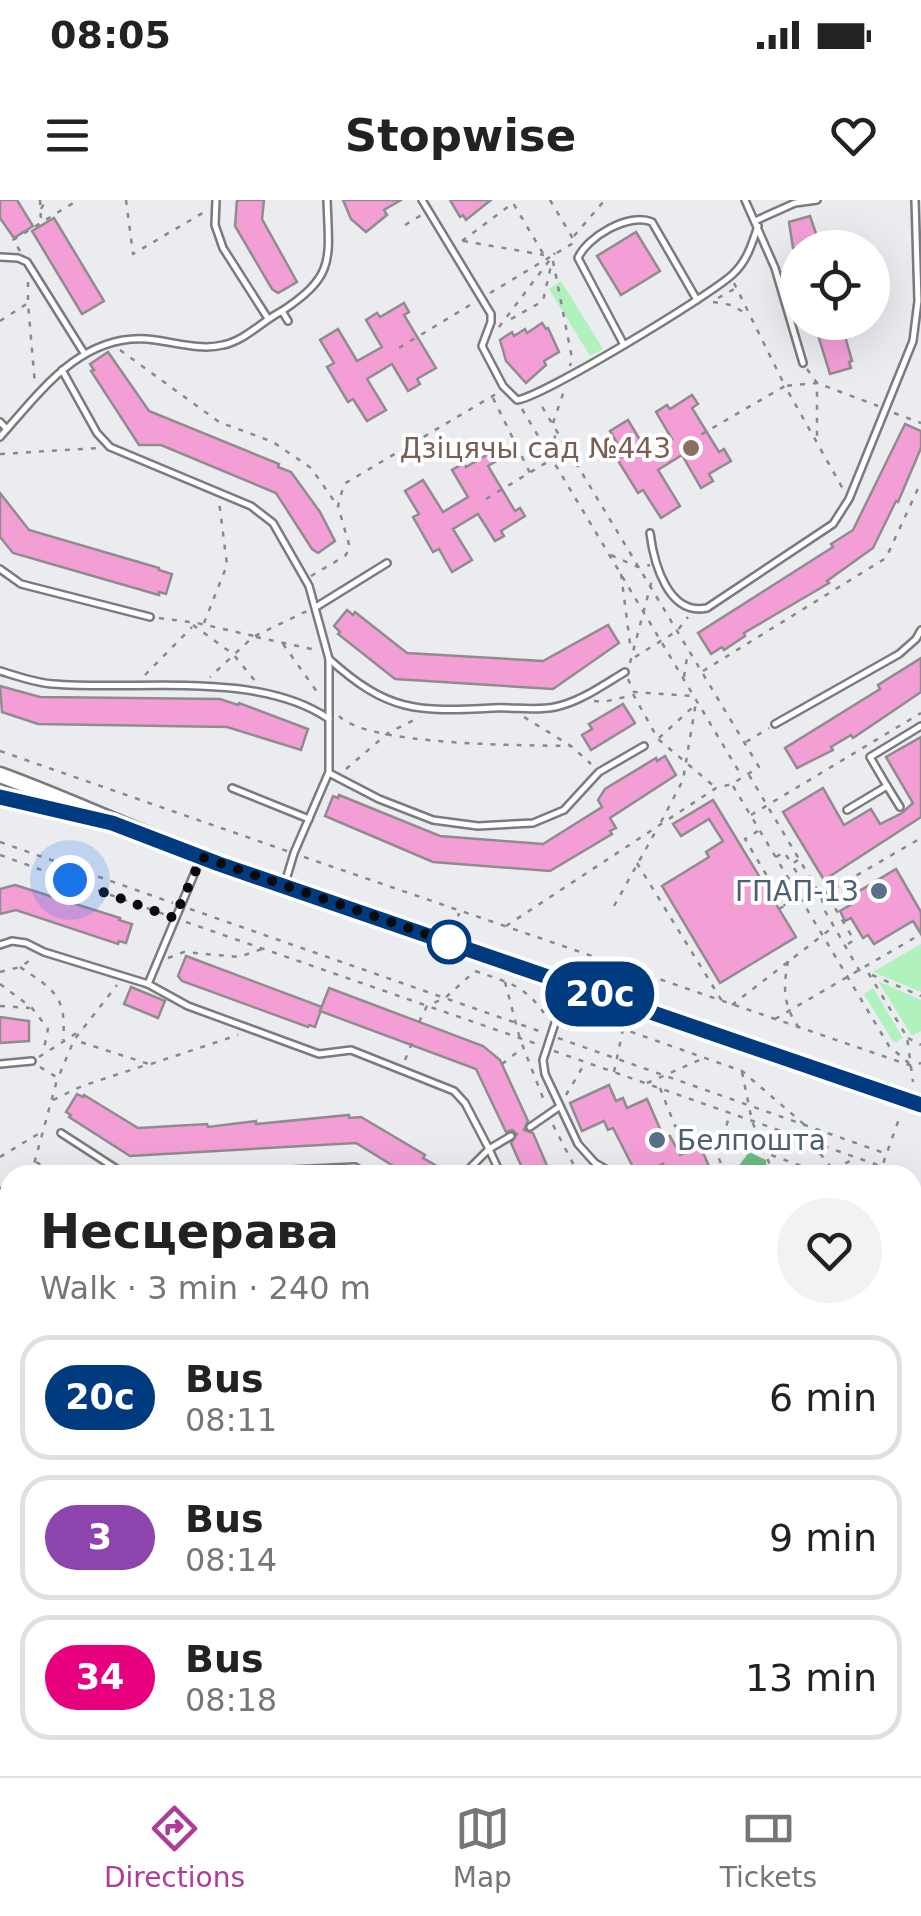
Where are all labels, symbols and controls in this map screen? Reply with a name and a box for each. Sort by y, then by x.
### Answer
text: 08:05 [50,13,171,57]
icon: menu [40,108,95,163]
icon: heart [826,108,881,163]
text: Stopwise [345,109,576,162]
map controls [780,230,890,340]
button: locate [780,230,890,340]
place label: Дзіцячы сад №443 [400,432,671,465]
marker: Дзіцячы сад №443 [680,437,702,459]
your location [45,855,95,905]
place label: ГПАП-13 [735,875,859,908]
marker: ГПАП-13 [868,880,890,902]
unlabelled marker [428,921,470,963]
line badge: 20с [542,962,658,1026]
text: 20с [565,974,635,1014]
place label: Белпошта [677,1124,826,1157]
marker: Белпошта [646,1129,668,1151]
button: heart [777,1198,882,1303]
text: Несцерава [40,1203,339,1259]
text: Walk · 3 min · 240 m [40,1269,371,1307]
text: Bus [185,1357,264,1401]
text: 6 min [769,1376,877,1420]
text: 20с [65,1377,135,1417]
text: 08:11 [185,1401,277,1439]
text: Bus [185,1497,264,1541]
text: 9 min [769,1516,877,1560]
text: 3 [88,1517,112,1557]
text: 08:14 [185,1541,277,1579]
text: Bus [185,1637,264,1681]
text: 13 min [745,1656,877,1700]
text: 34 [76,1657,124,1697]
text: 08:18 [185,1681,277,1719]
tab: Directions [104,1801,245,1894]
tab: Map [453,1801,512,1894]
tab: Tickets [720,1801,817,1894]

